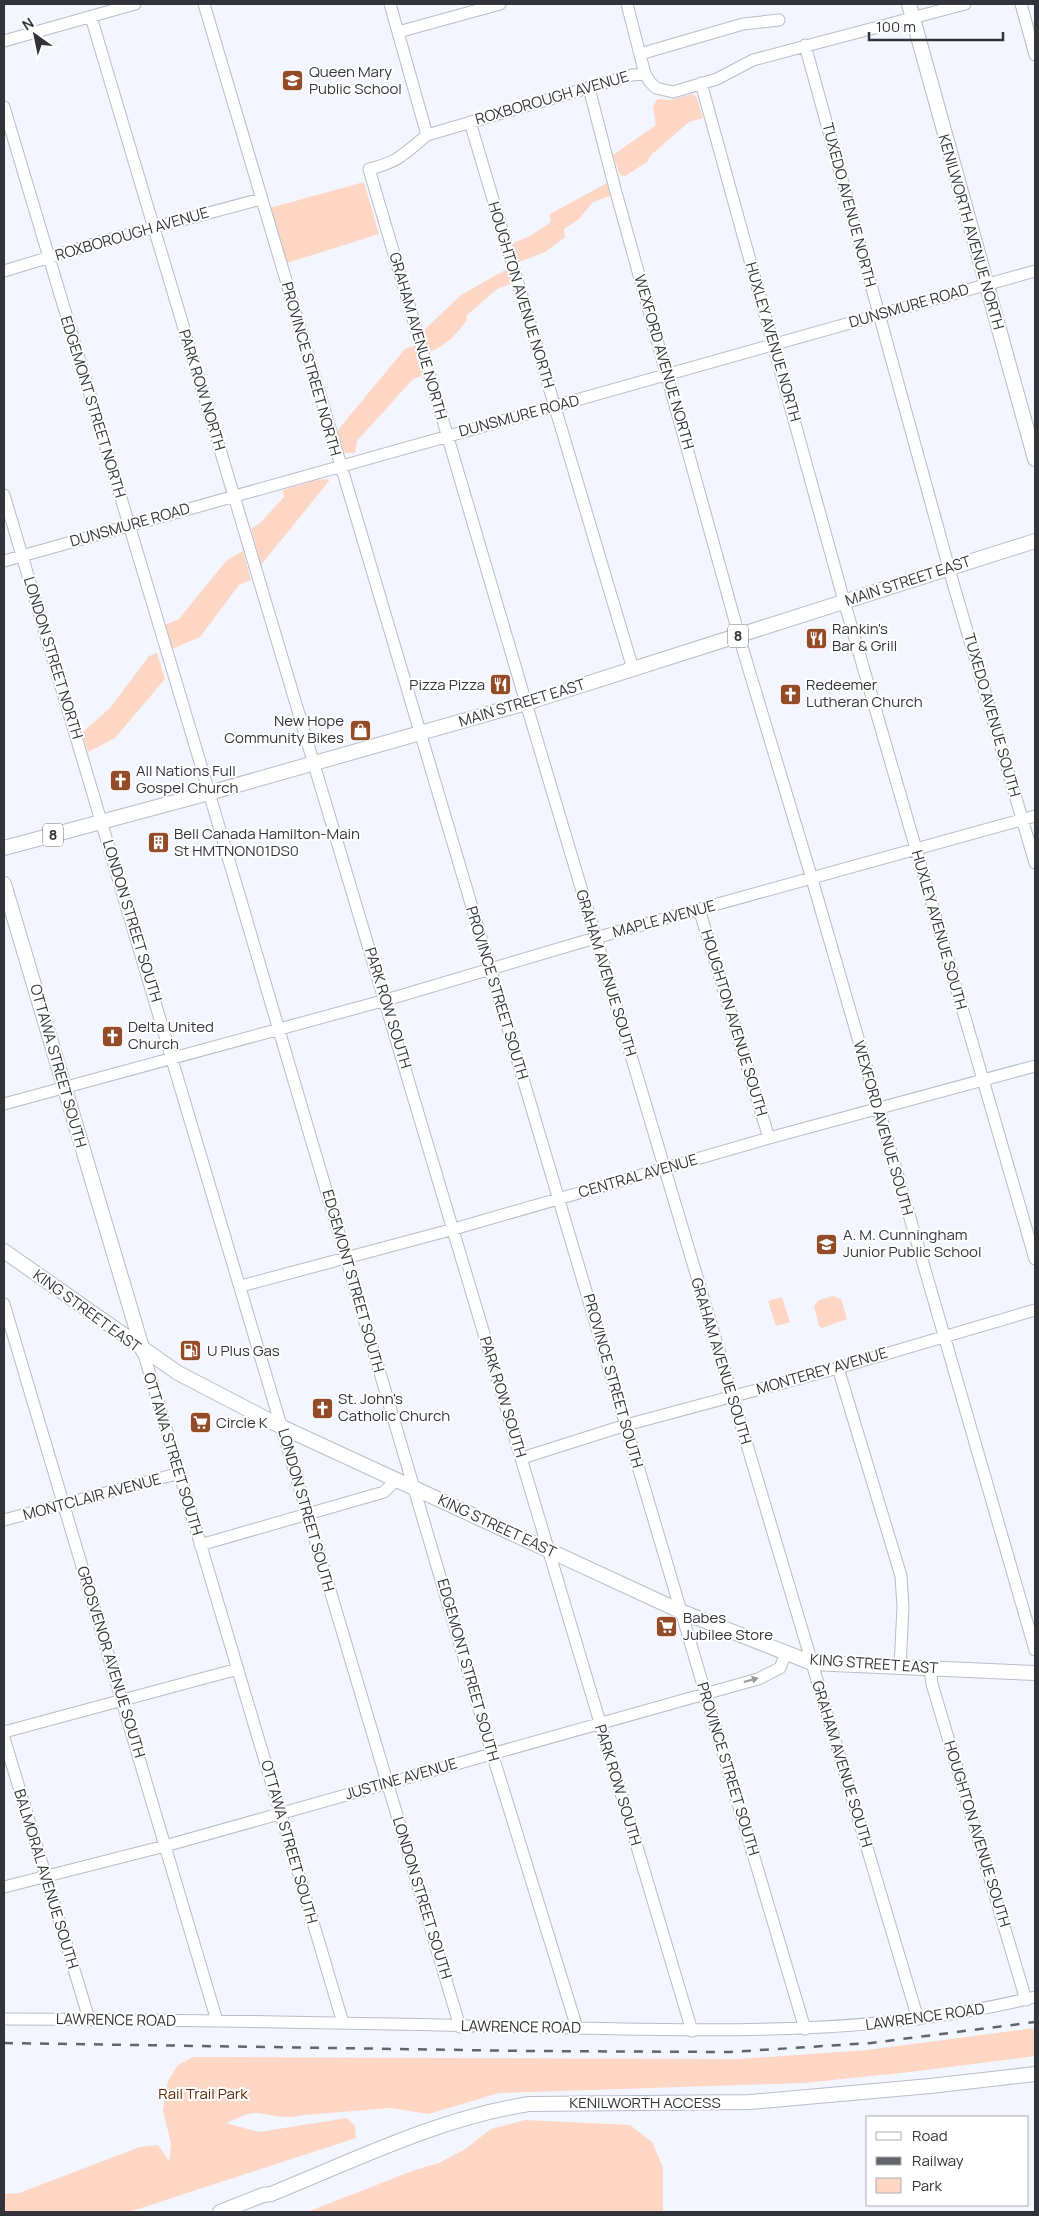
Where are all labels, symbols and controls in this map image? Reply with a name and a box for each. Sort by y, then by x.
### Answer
north arrow [10,10,60,60]
scale bar [869,10,1003,42]
text: N [18,13,37,34]
text: 100 m [876,16,916,37]
place label: Queen Mary Public School [309,61,402,99]
street label: ROXBOROUGH AVENUE [473,66,631,129]
school or university icon: Queen Mary Public School [281,69,305,93]
street label: TUXEDO AVENUE NORTH [817,120,882,289]
street label: KENILWORTH AVENUE NORTH [934,132,1009,332]
street label: HOUGHTON AVENUE NORTH [483,199,560,391]
street label: ROXBOROUGH AVENUE [53,202,211,265]
street label: GRAHAM AVENUE NORTH [385,250,452,422]
street label: HUXLEY AVENUE NORTH [741,260,806,424]
street label: WEXFORD AVENUE NORTH [629,272,699,452]
street label: DUNSMURE ROAD [846,278,971,333]
street label: PROVINCE STREET NORTH [277,279,346,458]
street label: EDGEMONT STREET NORTH [56,313,131,500]
street label: PARK ROW NORTH [174,327,231,453]
street label: DUNSMURE ROAD [456,389,581,442]
street label: DUNSMURE ROAD [67,497,192,552]
street label: MAIN STREET EAST [842,550,973,611]
street label: LONDON STREET NORTH [19,574,88,742]
place label: Rankin's Bar & Grill [832,618,897,656]
road number: 8 [728,624,748,648]
restaurant icon: Rankin's Bar & Grill [804,626,828,650]
street label: TUXEDO AVENUE SOUTH [959,631,1026,799]
street label: MAIN STREET EAST [456,673,588,732]
restaurant icon: Pizza Pizza [489,673,513,697]
place label: Pizza Pizza [409,674,485,695]
place label: Redeemer Lutheran Church [806,674,923,712]
church icon: Redeemer Lutheran Church [778,682,802,706]
place label: New Hope Community Bikes [224,710,344,748]
shop icon: New Hope Community Bikes [348,718,372,742]
place label: All Nations Full Gospel Church [136,760,239,798]
church icon: All Nations Full Gospel Church [108,768,132,792]
place label: Bell Canada Hamilton-Main St HMTNON01DS0 [174,823,360,861]
road number: 8 [43,824,63,846]
building icon: Bell Canada Hamilton-Main St HMTNON01DS0 [146,831,170,855]
street label: LONDON STREET SOUTH [98,837,167,1005]
street label: HUXLEY AVENUE SOUTH [907,848,972,1012]
street label: GRAHAM AVENUE SOUTH [571,887,642,1059]
street label: MAPLE AVENUE [610,895,718,942]
street label: PROVINCE STREET SOUTH [461,904,534,1082]
street label: HOUGHTON AVENUE SOUTH [696,927,773,1119]
street label: PARK ROW SOUTH [360,945,417,1071]
street label: OTTAWA STREET SOUTH [25,982,92,1150]
place label: Delta United Church [128,1016,214,1054]
church icon: Delta United Church [100,1024,124,1048]
street label: WEXFORD AVENUE SOUTH [848,1038,918,1218]
street label: CENTRAL AVENUE [576,1149,700,1203]
street label: EDGEMONT STREET SOUTH [317,1187,390,1375]
place label: A. M. Cunningham Junior Public School [843,1224,981,1262]
school or university icon: A. M. Cunningham Junior Public School [815,1232,839,1256]
street label: KING STREET EAST [29,1264,145,1357]
street label: GRAHAM AVENUE SOUTH [686,1275,757,1447]
street label: PROVINCE STREET SOUTH [579,1291,648,1470]
street label: PARK ROW SOUTH [475,1334,532,1460]
fuel station icon: U Plus Gas [179,1339,203,1363]
place label: U Plus Gas [207,1340,280,1361]
street label: MONTEREY AVENUE [754,1342,890,1399]
street label: OTTAWA STREET SOUTH [139,1370,208,1538]
place label: St. John's Catholic Church [338,1388,450,1426]
church icon: St. John's Catholic Church [310,1396,334,1420]
supermarket icon: Circle K [188,1411,212,1435]
place label: Circle K [216,1412,268,1433]
street label: LONDON STREET SOUTH [273,1426,340,1594]
street label: MONTCLAIR AVENUE [21,1468,163,1525]
street label: KING STREET EAST [435,1489,560,1562]
street label: GROSVENOR AVENUE SOUTH [72,1564,151,1760]
street label: EDGEMONT STREET SOUTH [432,1576,505,1764]
place label: Babes Jubilee Store [683,1607,773,1645]
supermarket icon: Babes Jubilee Store [655,1615,679,1639]
street label: KING STREET EAST [809,1649,939,1678]
one-way arrow [744,1676,759,1684]
street label: GRAHAM AVENUE SOUTH [807,1678,878,1850]
street label: PROVINCE STREET SOUTH [692,1680,765,1858]
street label: PARK ROW SOUTH [590,1722,647,1848]
street label: HOUGHTON AVENUE SOUTH [939,1738,1016,1930]
street label: JUSTINE AVENUE [342,1752,459,1805]
street label: OTTAWA STREET SOUTH [256,1758,323,1926]
street label: BALMORAL AVENUE SOUTH [9,1786,84,1971]
street label: LONDON STREET SOUTH [388,1814,457,1982]
street label: LAWRENCE ROAD [864,1998,986,2035]
street label: LAWRENCE ROAD [56,2008,176,2031]
street label: LAWRENCE ROAD [461,2015,581,2038]
park label: Rail Trail Park [158,2083,248,2104]
street label: KENILWORTH ACCESS [569,2092,721,2113]
legend [866,2116,1029,2206]
text: Road [912,2125,948,2146]
text: Railway [912,2150,964,2171]
text: Park [912,2175,942,2196]

